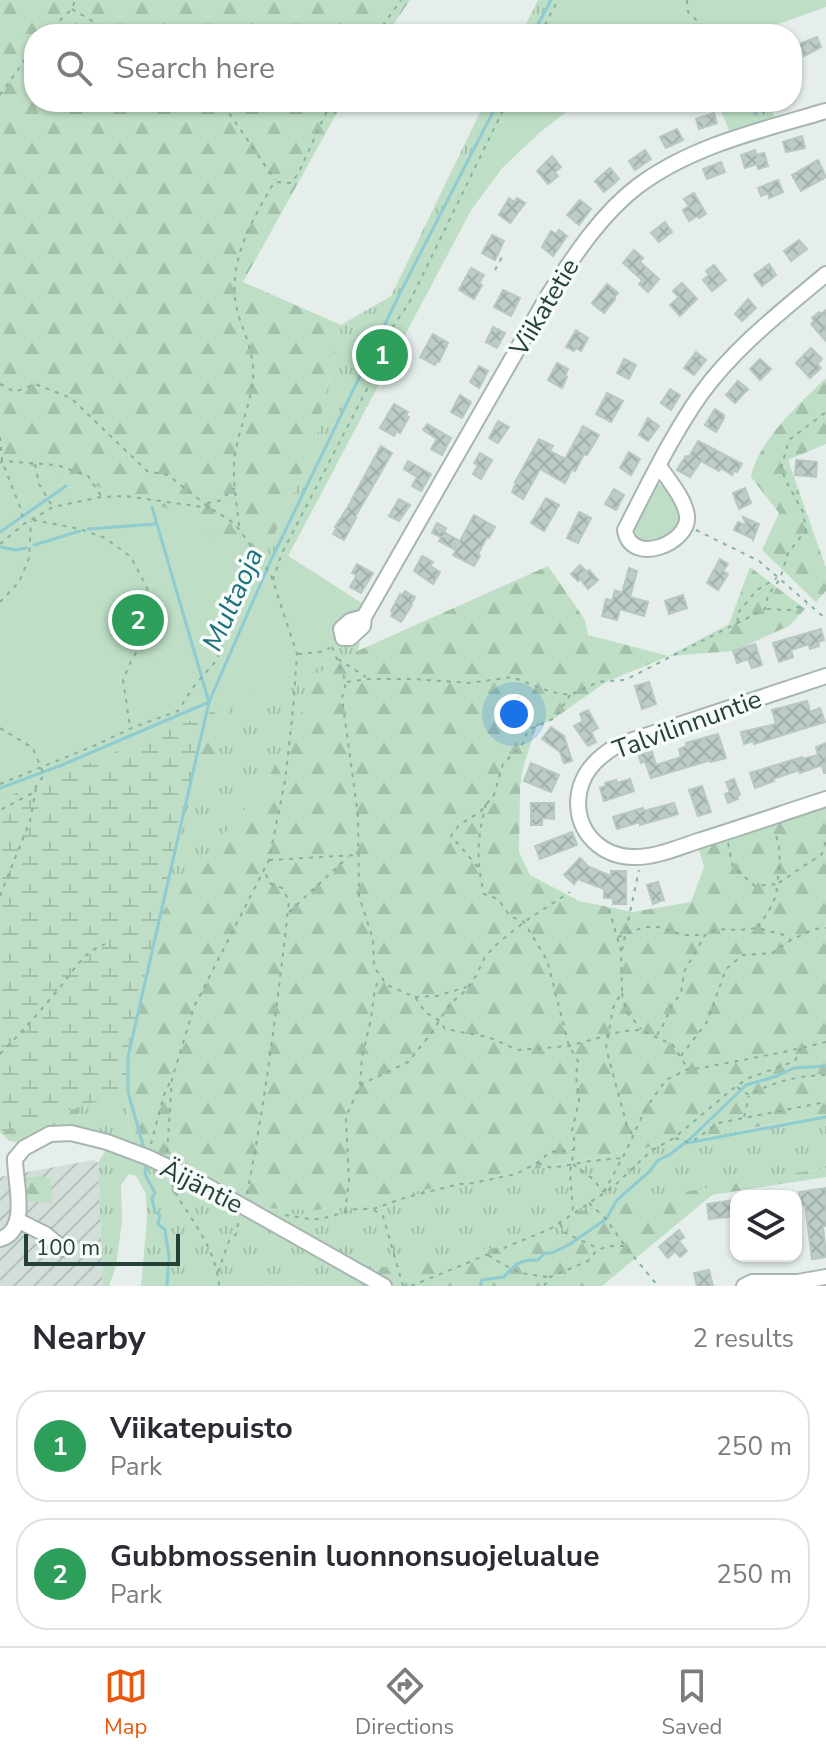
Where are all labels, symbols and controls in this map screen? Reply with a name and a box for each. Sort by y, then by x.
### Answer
search box [24,24,802,112]
icon: search [52,46,96,90]
text: Search here [116,48,275,89]
street label: Viikatetie [501,252,587,364]
pin: 1 [356,325,408,385]
water label: Multaoja [193,542,273,657]
pin: 2 [112,590,164,650]
street label: Talvilinnuntie [608,681,766,768]
your location [494,694,534,734]
street label: Äijäntie [154,1151,249,1222]
map controls [730,1190,802,1262]
button: layers [730,1190,802,1262]
scale bar [24,1230,180,1266]
text: 100 m [36,1233,100,1263]
text: Nearby [32,1315,146,1361]
text: 2 results [693,1321,794,1356]
text: Viikatepuisto [110,1408,293,1449]
text: 1 [52,1429,68,1464]
text: 250 m [716,1429,792,1464]
text: Park [110,1449,162,1484]
text: Gubbmossenin luonnonsuojelualue [110,1536,599,1577]
text: 2 [52,1557,68,1592]
text: 250 m [716,1557,792,1592]
text: Park [110,1577,162,1612]
tab: Map [104,1664,148,1742]
tab: Directions [355,1664,454,1742]
tab: Saved [662,1664,722,1742]

